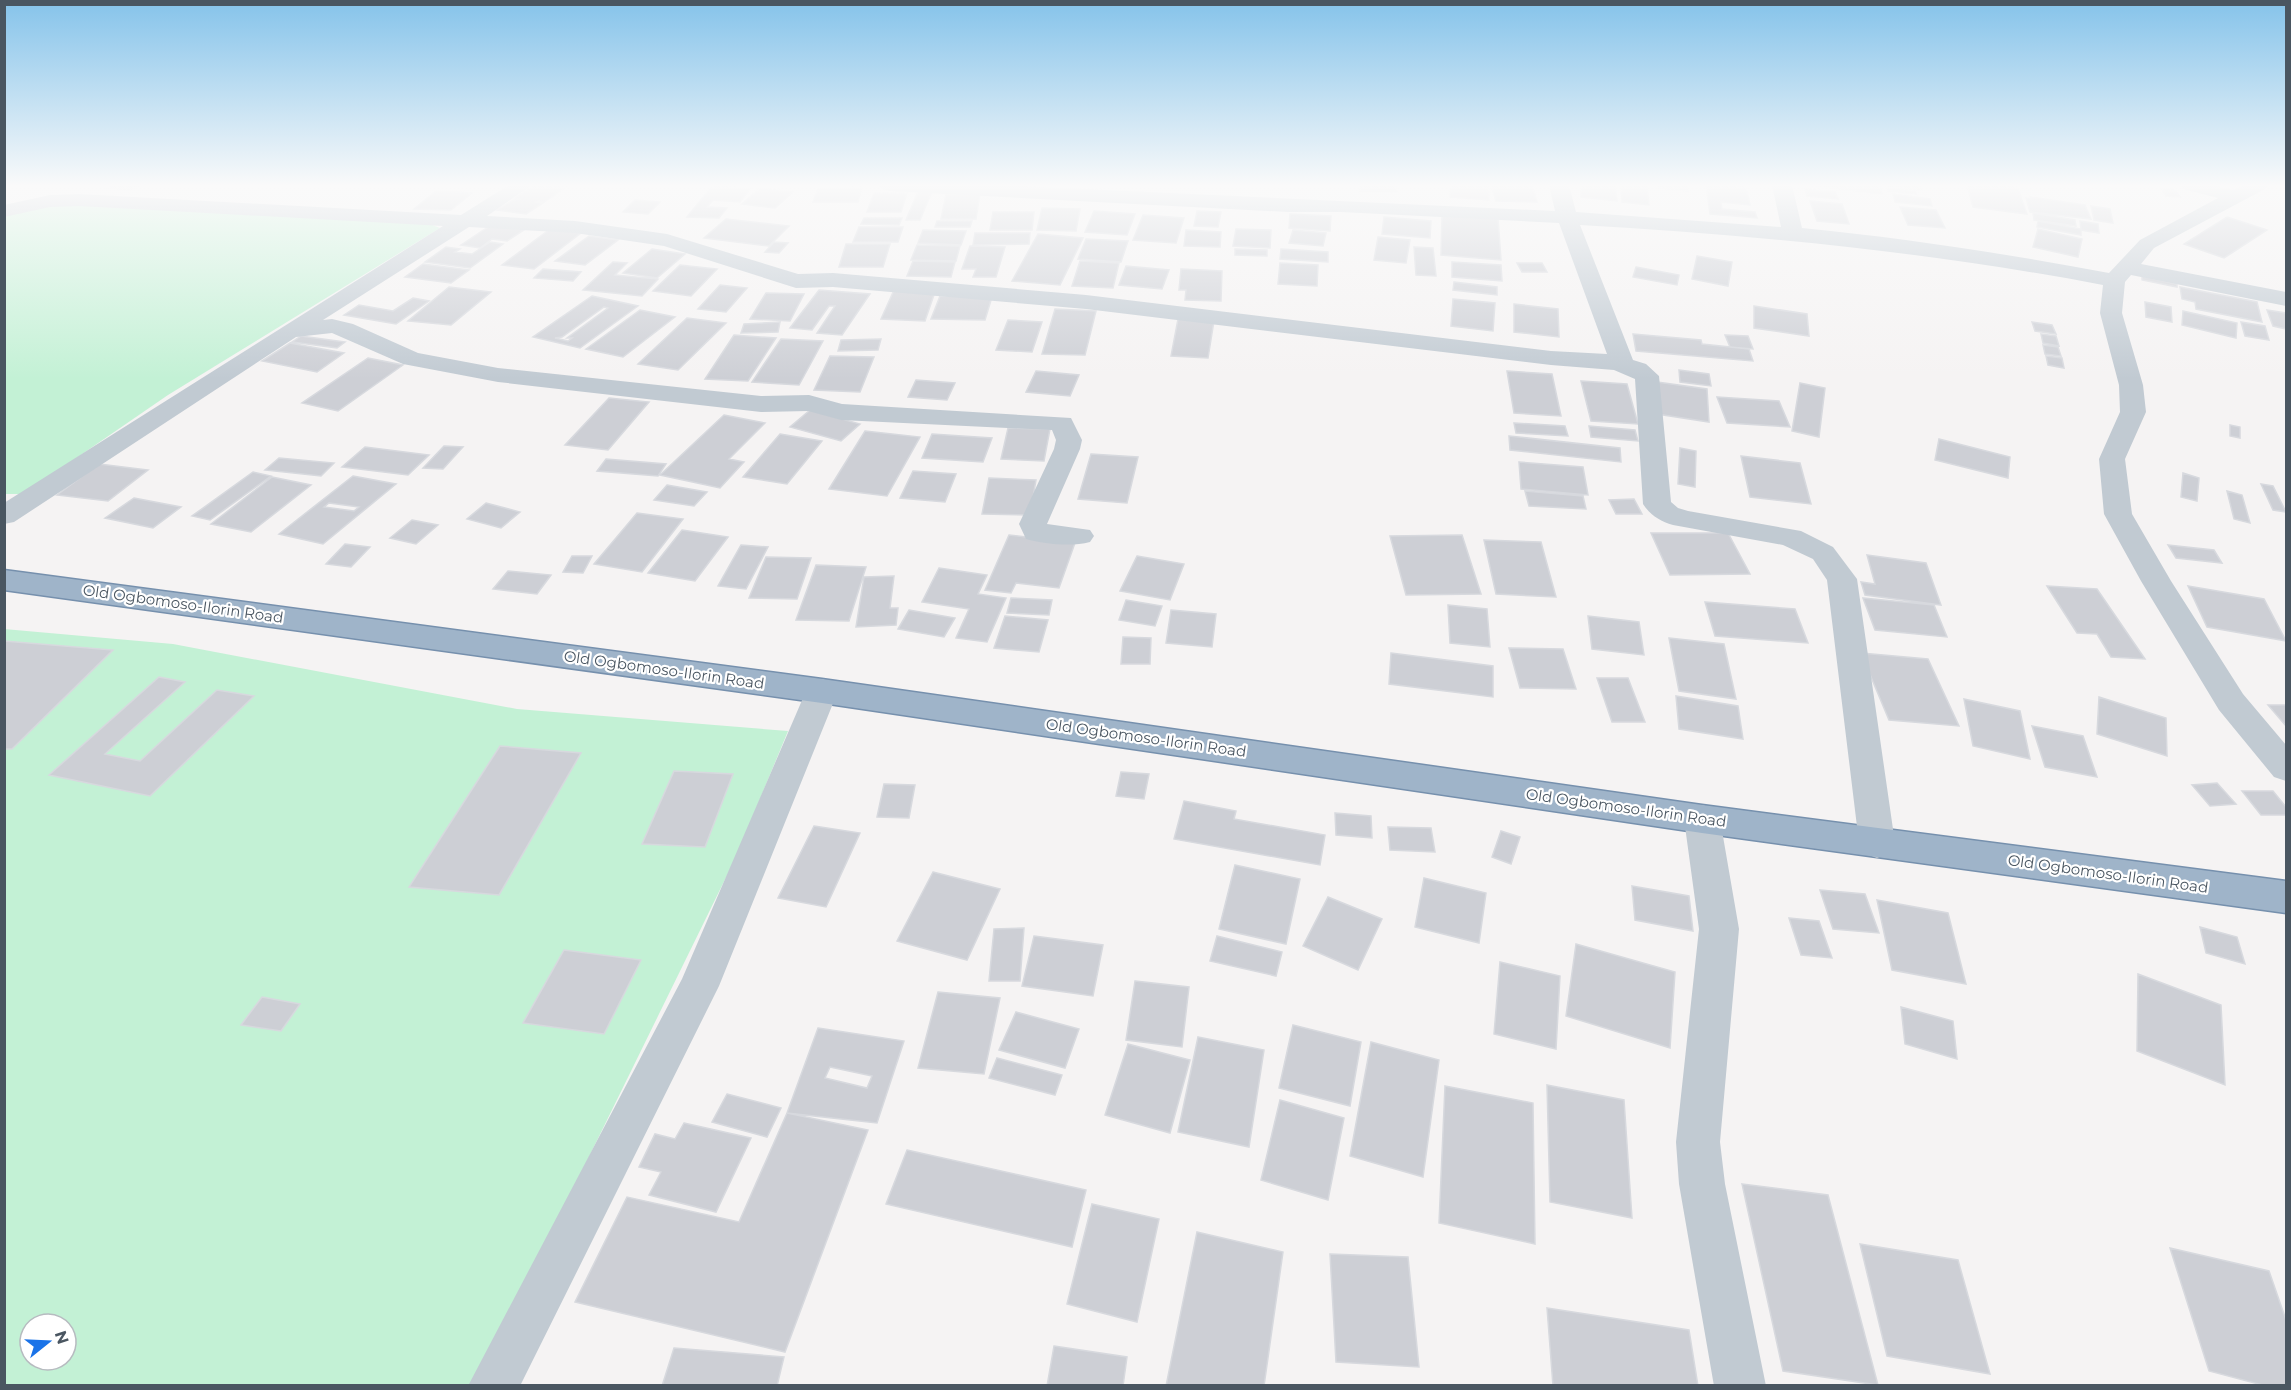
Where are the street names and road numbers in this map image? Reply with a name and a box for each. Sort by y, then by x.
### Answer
street label: Old Ogbomoso-Ilorin Road [82,580,285,627]
street label: Old Ogbomoso-Ilorin Road [563,646,766,693]
street label: Old Ogbomoso-Ilorin Road [1045,714,1248,761]
street label: Old Ogbomoso-Ilorin Road [1525,784,1728,831]
street label: Old Ogbomoso-Ilorin Road [2007,850,2210,897]

